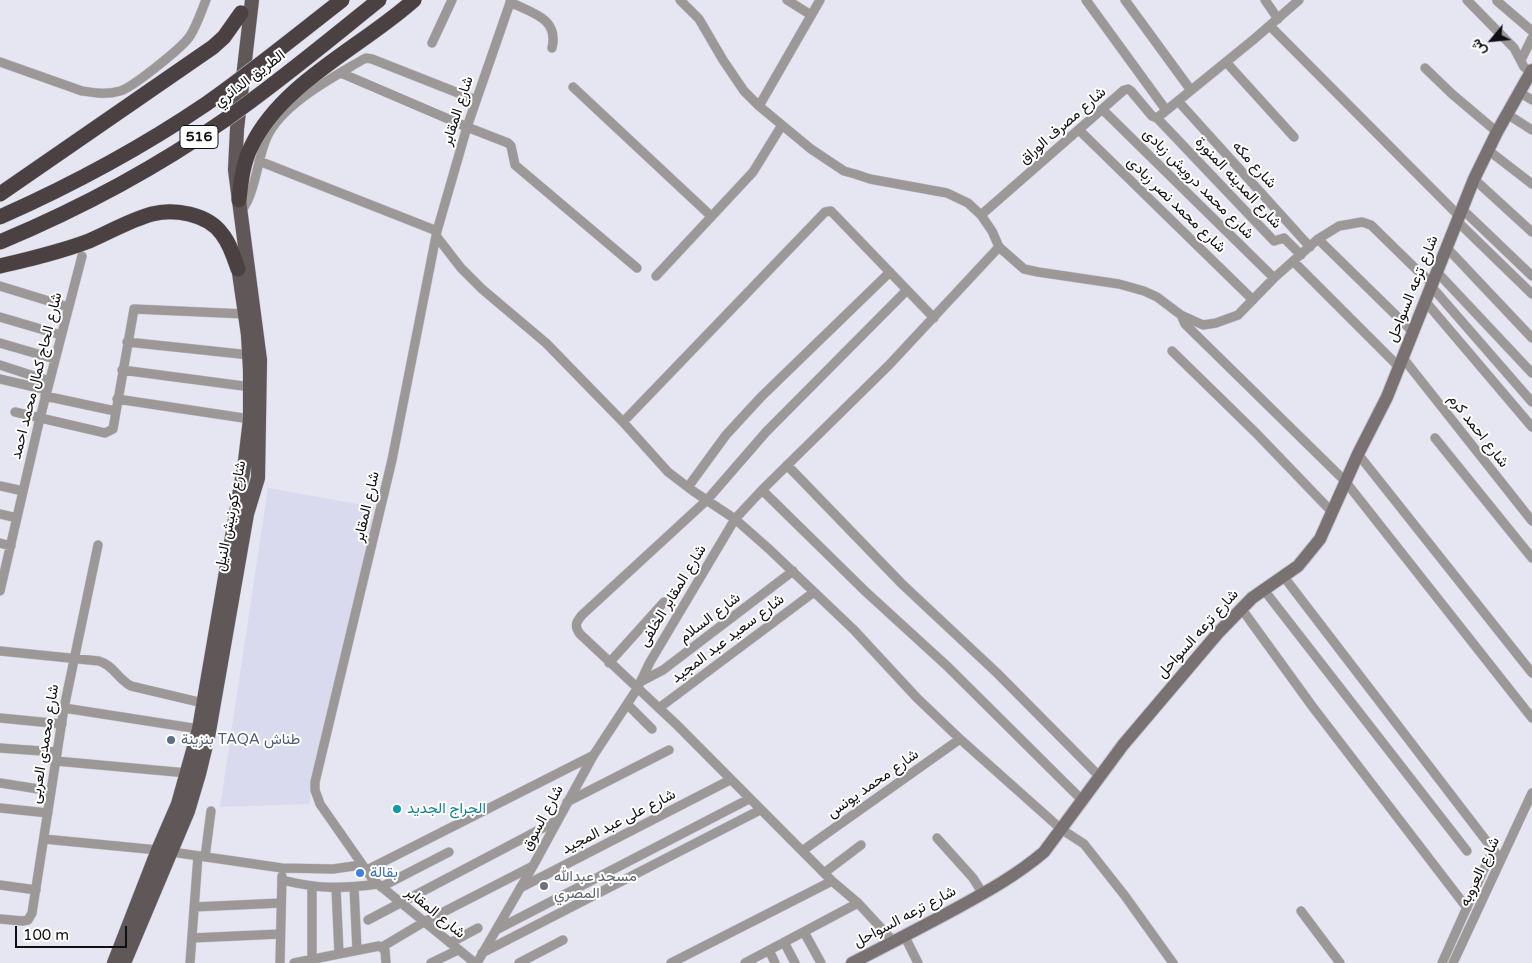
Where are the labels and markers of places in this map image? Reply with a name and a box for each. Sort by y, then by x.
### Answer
place label: بنزينة TAQA طناش [181,731,300,749]
marker: بنزينة TAQA طناش [165,734,177,746]
place label: الجراج الجديد [407,800,486,818]
marker: الجراج الجديد [391,803,403,815]
place label: بقالة [370,864,398,882]
marker: بقالة [354,867,366,879]
place label: مسجد عبدالله المصري [554,868,637,903]
marker: مسجد عبدالله المصري [538,880,550,892]

